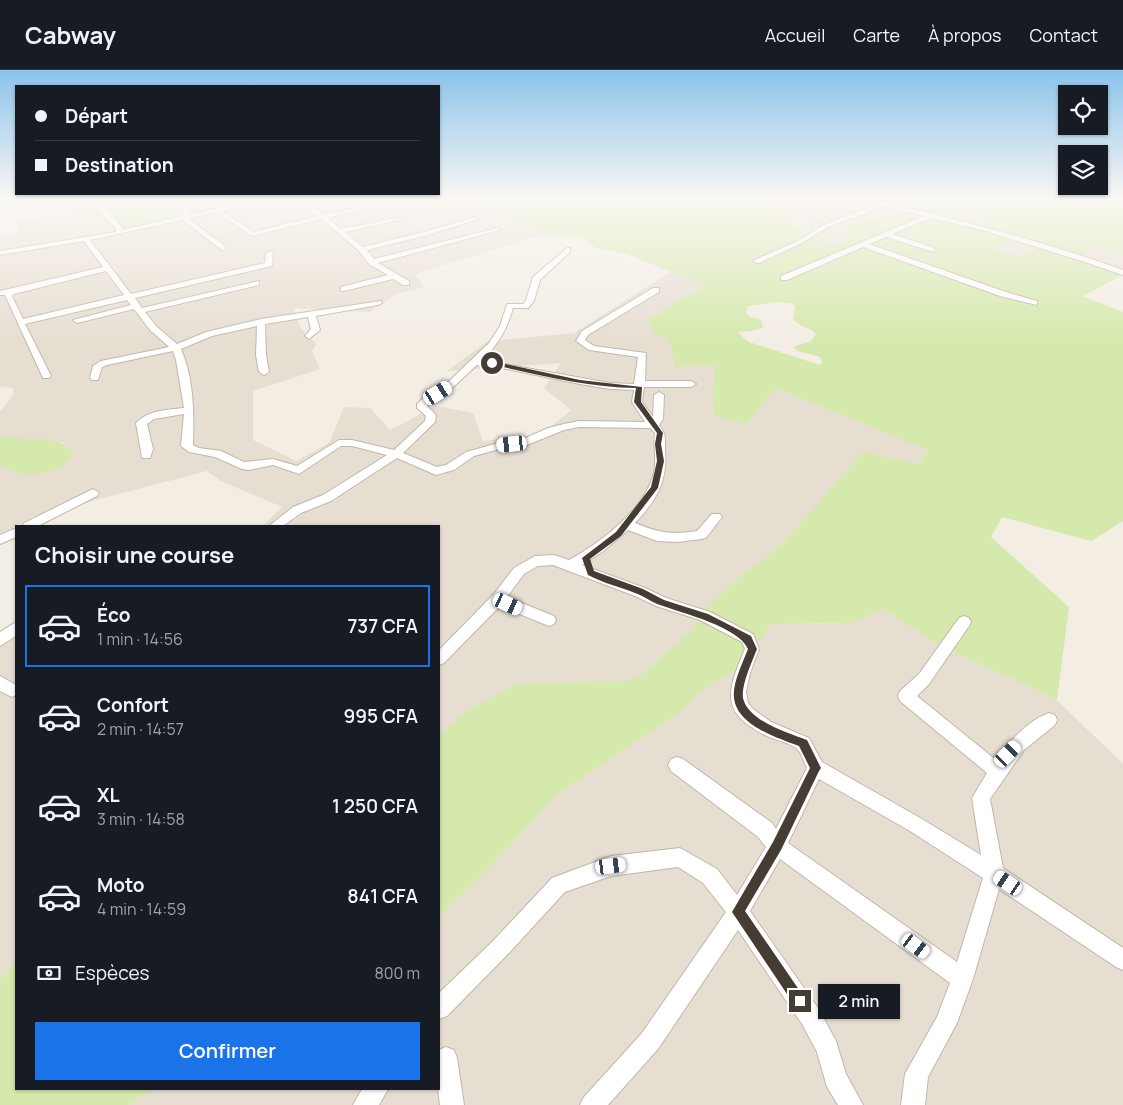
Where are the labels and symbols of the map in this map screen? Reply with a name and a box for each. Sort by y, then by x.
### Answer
route start [481,352,503,374]
car [421,379,454,407]
car [496,435,527,453]
car [491,591,524,617]
car [992,738,1023,770]
car [595,857,626,875]
car [991,868,1024,898]
car [899,931,932,961]
callout: 2 min [818,984,900,1018]
route end [789,990,811,1012]

